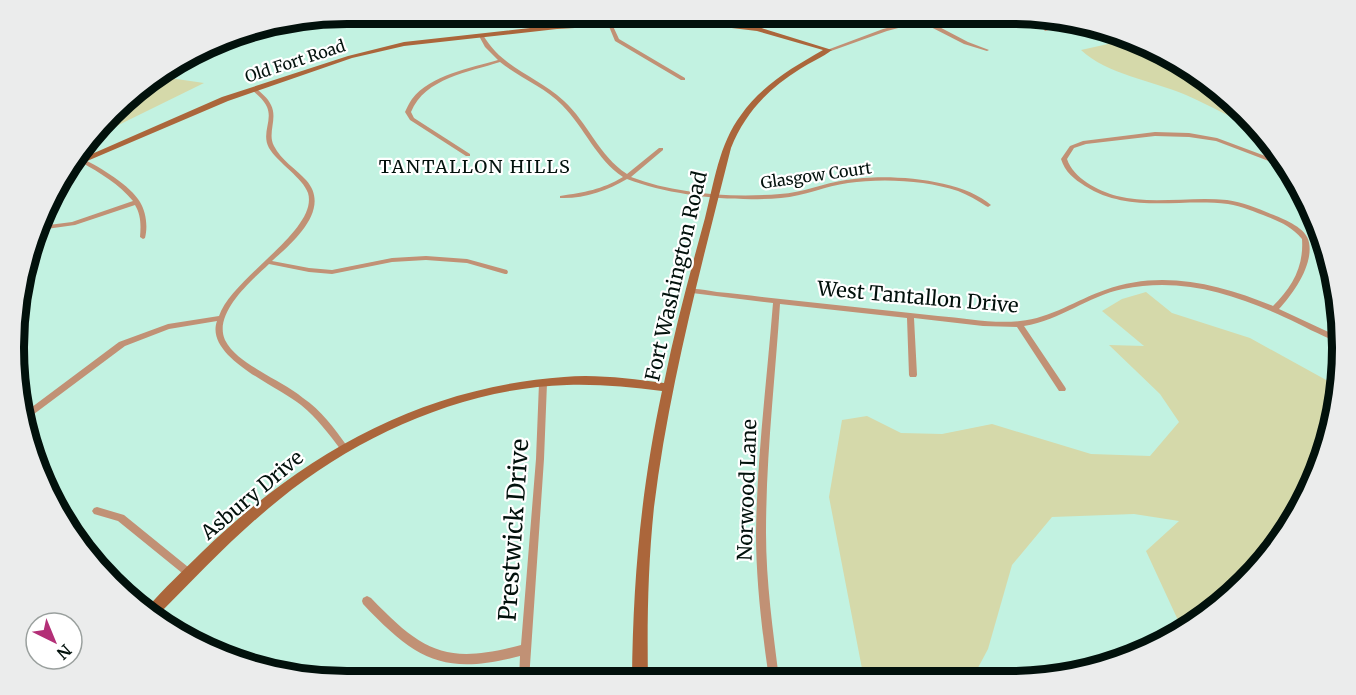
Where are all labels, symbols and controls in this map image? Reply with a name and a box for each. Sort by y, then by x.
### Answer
street label: Old Fort Road [242,35,348,87]
district label: TANTALLON HILLS [379,155,571,178]
street label: Glasgow Court [759,157,874,193]
street label: Fort Washington Road [639,169,712,383]
street label: West Tantallon Drive [815,275,1020,318]
street label: Norwood Lane [732,419,761,561]
street label: Prestwick Drive [492,438,535,622]
street label: Asbury Drive [195,445,308,545]
north arrow [24,611,84,671]
text: N [53,640,76,664]

